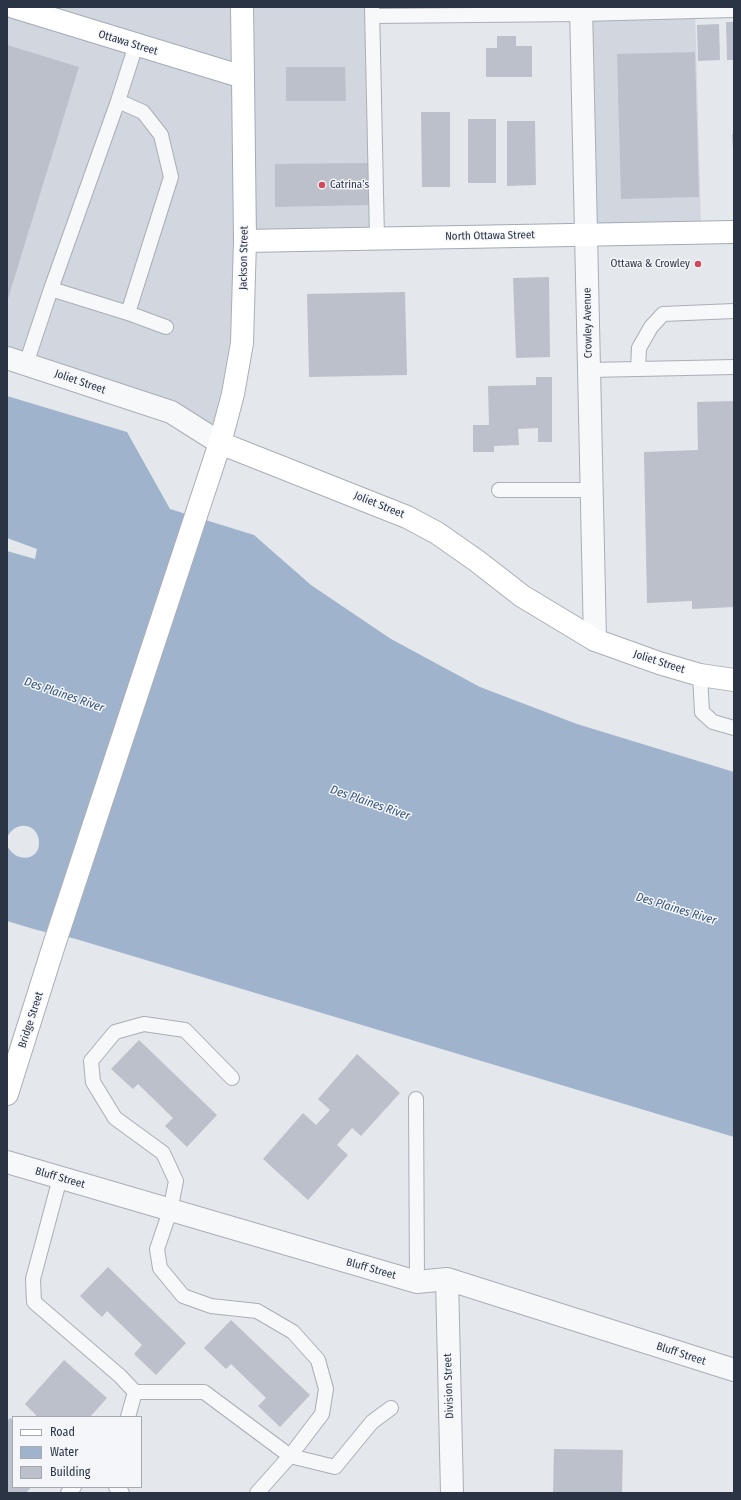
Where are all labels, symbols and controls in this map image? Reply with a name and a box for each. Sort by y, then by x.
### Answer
street label: Ottawa Street [97,28,159,58]
place label: Catrina’s [330,178,369,192]
marker: Catrina’s [317,180,327,190]
street label: Jackson Street [237,226,251,290]
street label: North Ottawa Street [445,229,535,243]
place label: Ottawa & Crowley [611,257,690,271]
marker: Ottawa & Crowley [693,259,703,269]
street label: Crowley Avenue [581,288,595,358]
street label: Joliet Street [53,367,107,397]
street label: Joliet Street [352,489,406,521]
street label: Joliet Street [632,648,686,676]
water label: Des Plaines River [22,675,106,715]
water label: Des Plaines River [328,783,412,823]
water label: Des Plaines River [634,890,718,928]
street label: Bridge Street [16,990,46,1050]
street label: Bluff Street [34,1165,86,1191]
street label: Bluff Street [345,1256,397,1282]
street label: Bluff Street [655,1340,707,1368]
street label: Division Street [441,1353,457,1419]
legend [12,1416,142,1488]
text: Road [50,1425,75,1439]
text: Water [50,1445,78,1459]
text: Building [50,1465,90,1479]

